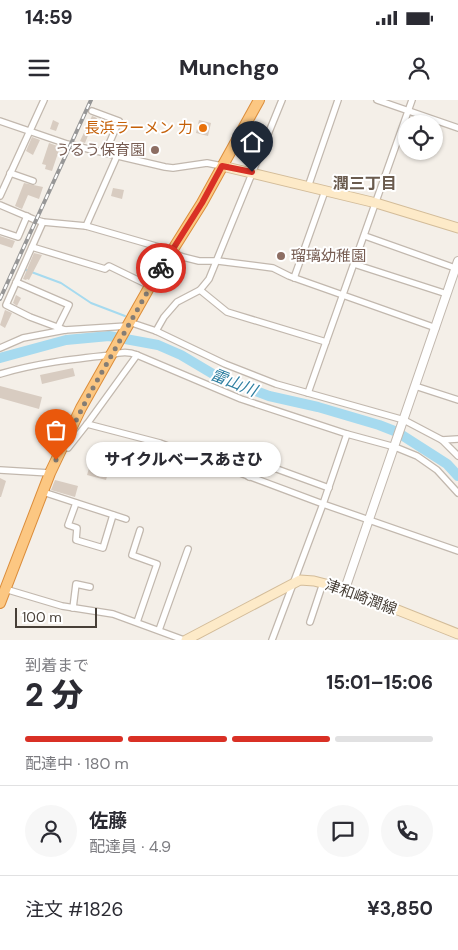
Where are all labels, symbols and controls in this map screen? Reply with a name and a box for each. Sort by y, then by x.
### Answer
text: 14:59 [25,5,73,30]
text: Munchgo [179,53,279,82]
icon: menu [25,54,53,82]
icon: person [405,54,433,82]
map controls [398,115,443,160]
button: locate [398,115,443,160]
place label: 長浜ラーメン 力 [85,118,193,138]
pin [231,121,273,172]
marker: 長浜ラーメン 力 [197,122,209,134]
icon: home [238,128,266,156]
place label: うるう保育園 [55,140,145,160]
marker: うるう保育園 [149,144,161,156]
district label: 潤三丁目 [333,173,397,194]
courier [136,243,186,293]
place label: 瑠璃幼稚園 [291,246,366,266]
marker: 瑠璃幼稚園 [275,250,287,262]
icon: bike [147,254,175,282]
water label: 雷山川 [208,364,262,402]
pin [35,409,77,460]
icon: bag [42,416,70,444]
callout: サイクルベースあさひ [86,442,281,478]
text: サイクルベースあさひ [104,449,263,470]
street label: 津和崎潤線 [322,575,400,619]
scale bar [15,605,98,628]
text: 100 m [22,608,62,626]
text: 到着まで [25,655,89,676]
text: 15:01–15:06 [326,670,433,695]
text: 2 分 [25,674,83,716]
text: 配達中 · 180 m [25,753,129,774]
button: person [25,805,77,857]
button: chat [317,805,369,857]
button: phone [381,805,433,857]
text: 佐藤 [89,808,127,833]
text: 配達員 · 4.9 [89,836,171,857]
text: ¥3,850 [367,896,433,921]
text: 注文 #1826 [25,897,123,922]

